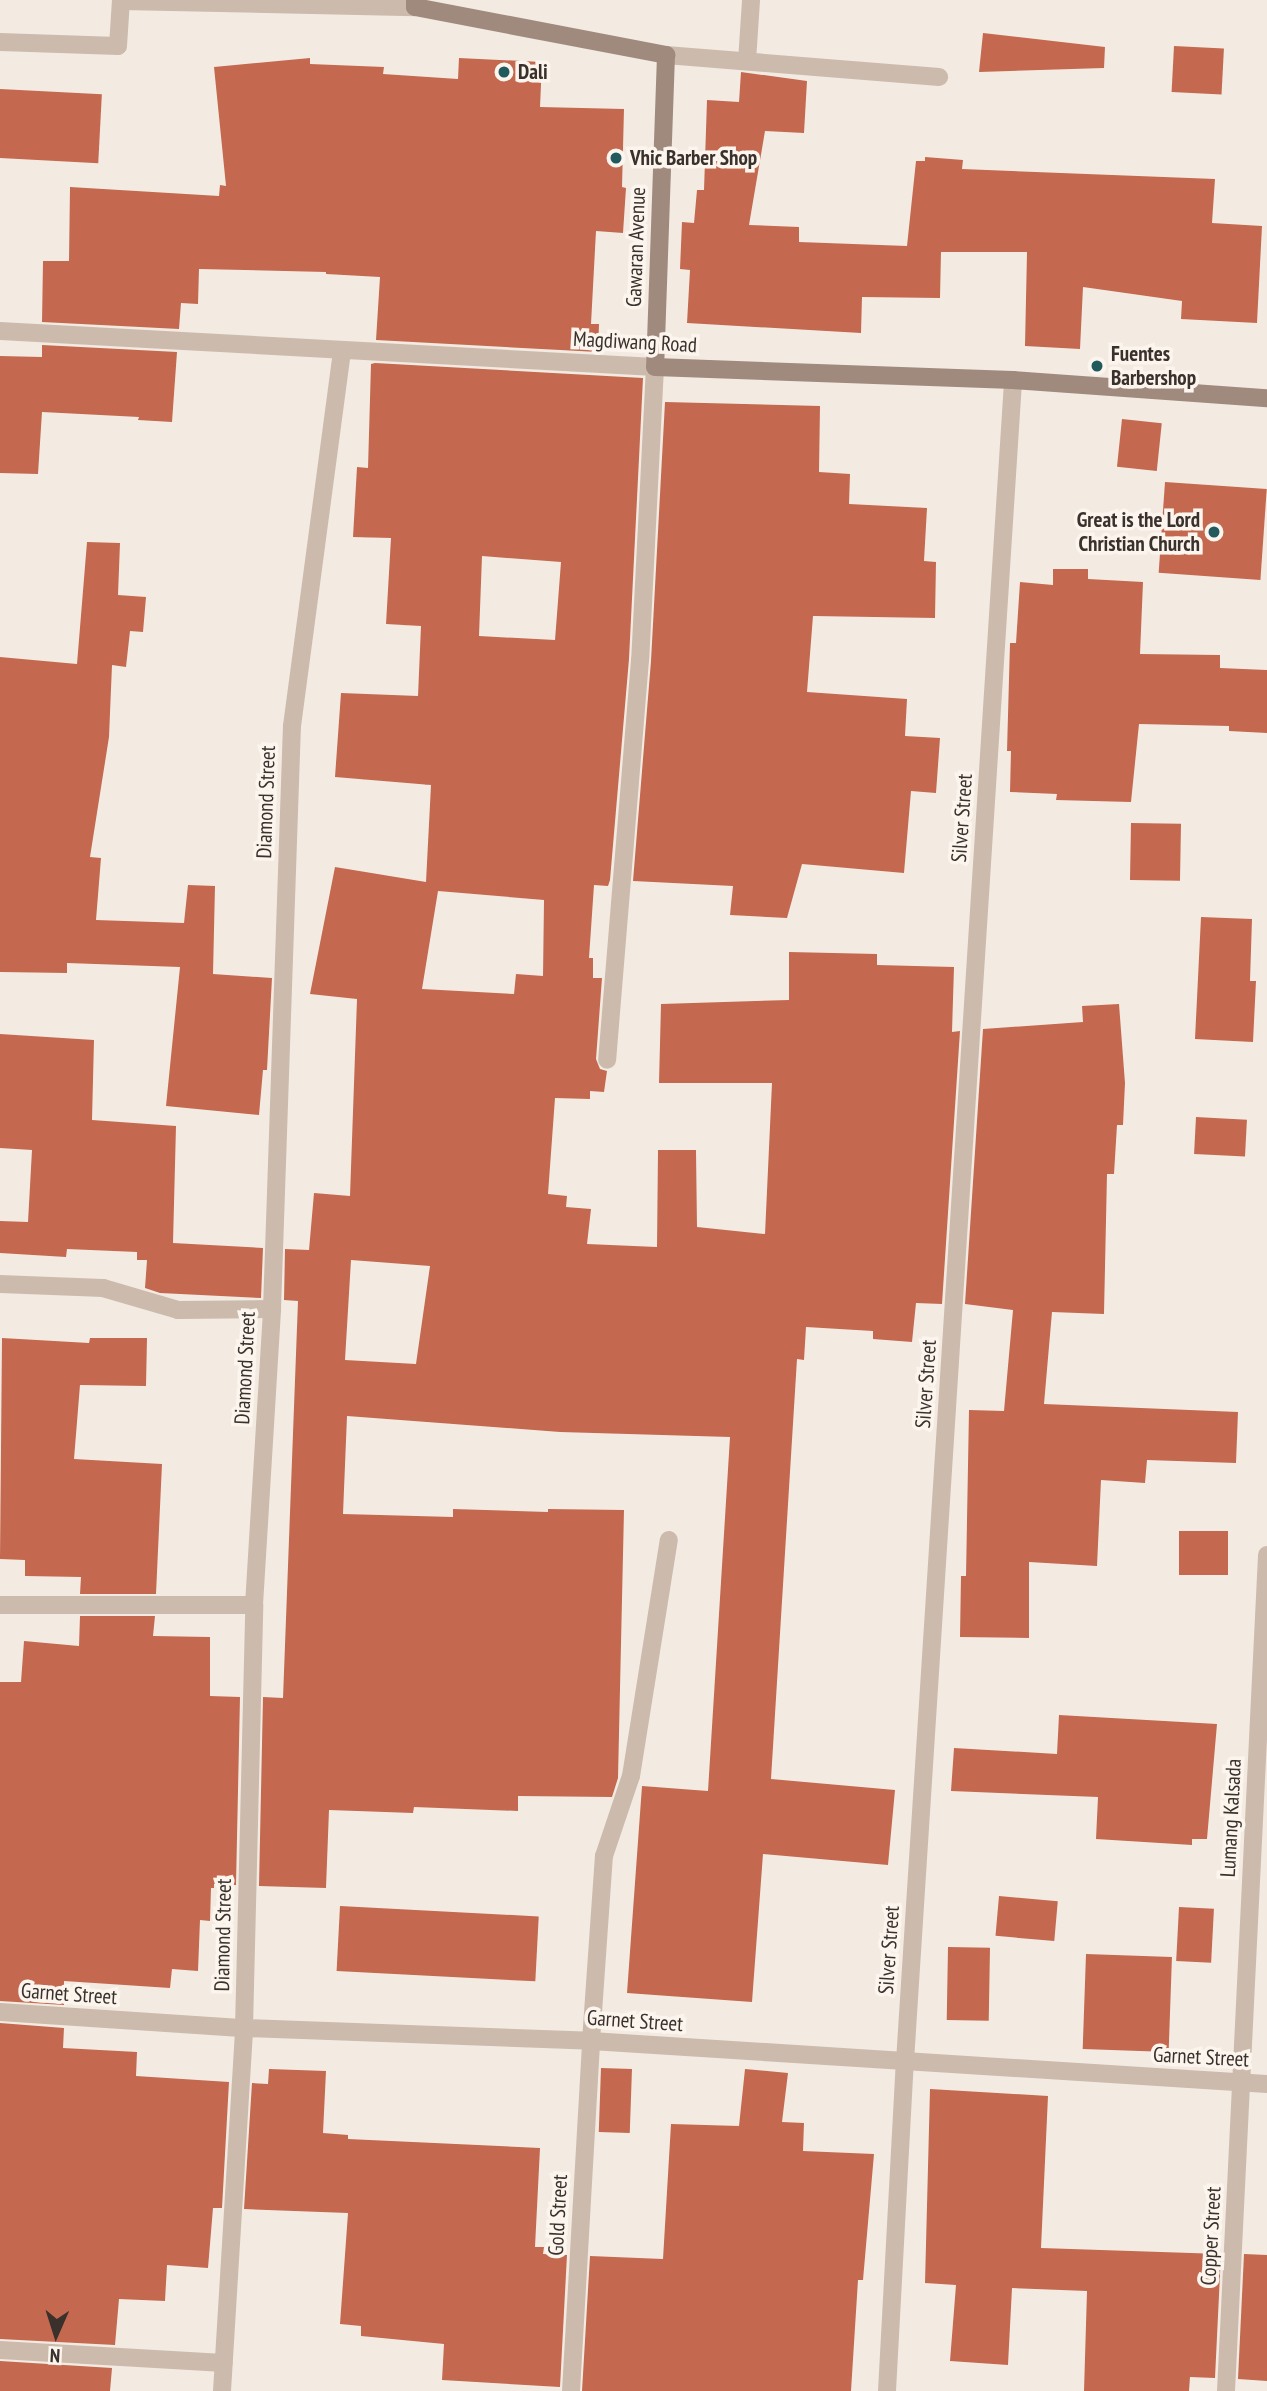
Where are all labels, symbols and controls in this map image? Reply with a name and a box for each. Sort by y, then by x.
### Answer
place label: Dali [518,59,548,85]
marker: Dali [496,64,512,80]
place label: Vhic Barber Shop [630,145,758,171]
marker: Vhic Barber Shop [608,150,624,166]
street label: Gawaran Avenue [621,186,651,308]
street label: Magdiwang Road [572,326,698,358]
place label: Fuentes Barbershop [1111,341,1196,391]
marker: Fuentes Barbershop [1089,358,1105,374]
place label: Great is the Lord Christian Church [1077,507,1200,557]
marker: Great is the Lord Christian Church [1206,524,1222,540]
street label: Diamond Street [251,745,281,859]
street label: Silver Street [946,773,978,863]
street label: Diamond Street [229,1311,261,1425]
street label: Silver Street [910,1339,942,1429]
street label: Lumang Kalsada [1215,1758,1247,1878]
street label: Diamond Street [209,1878,237,1992]
street label: Silver Street [873,1905,905,1995]
street label: Garnet Street [20,1978,118,2010]
street label: Garnet Street [586,2005,684,2037]
street label: Garnet Street [1152,2042,1250,2072]
street label: Gold Street [543,2174,573,2256]
street label: Copper Street [1196,2186,1226,2286]
north arrow [21,2300,91,2370]
text: N [49,2344,61,2368]

